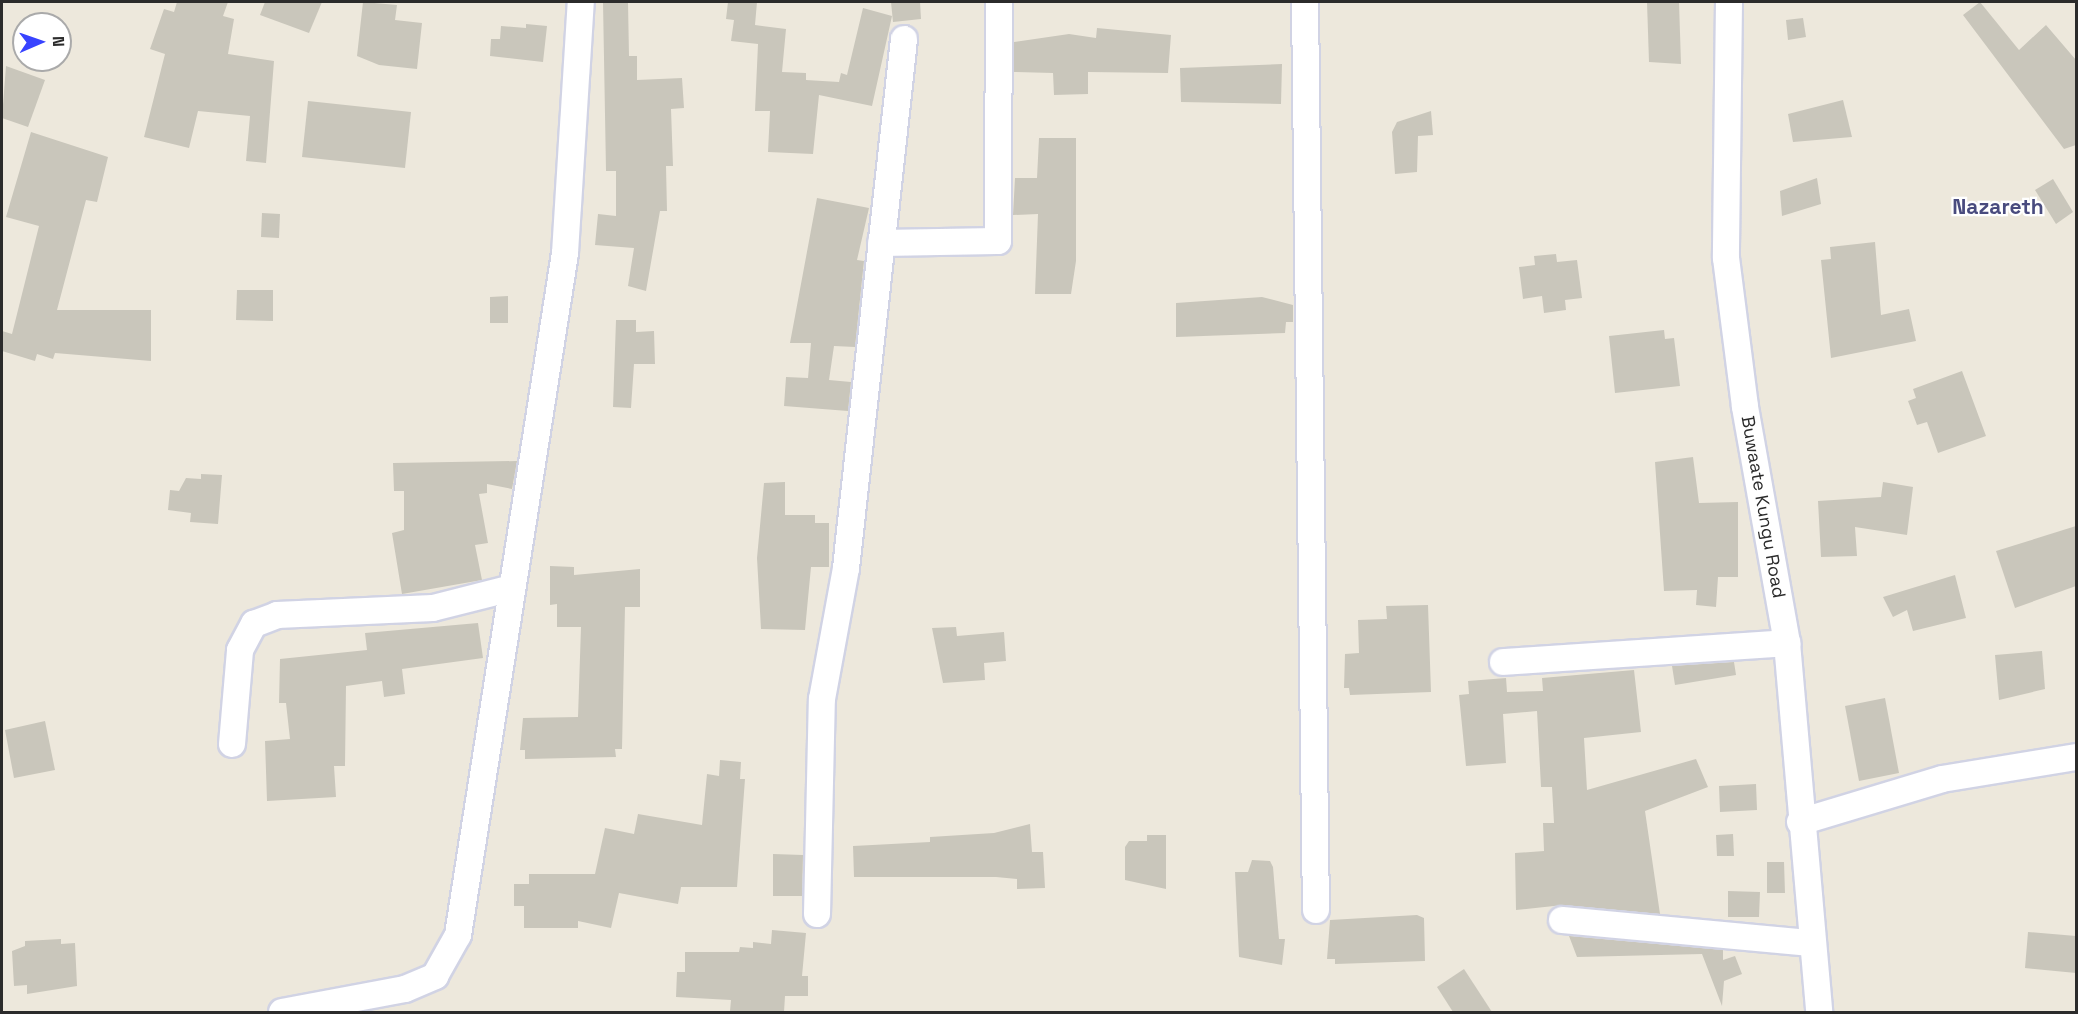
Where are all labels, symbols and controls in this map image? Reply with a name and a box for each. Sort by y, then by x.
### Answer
north arrow [12,12,72,72]
text: N [48,36,69,47]
district label: Nazareth [1952,194,2044,220]
street label: Buwaate Kungu Road [1736,414,1790,600]

